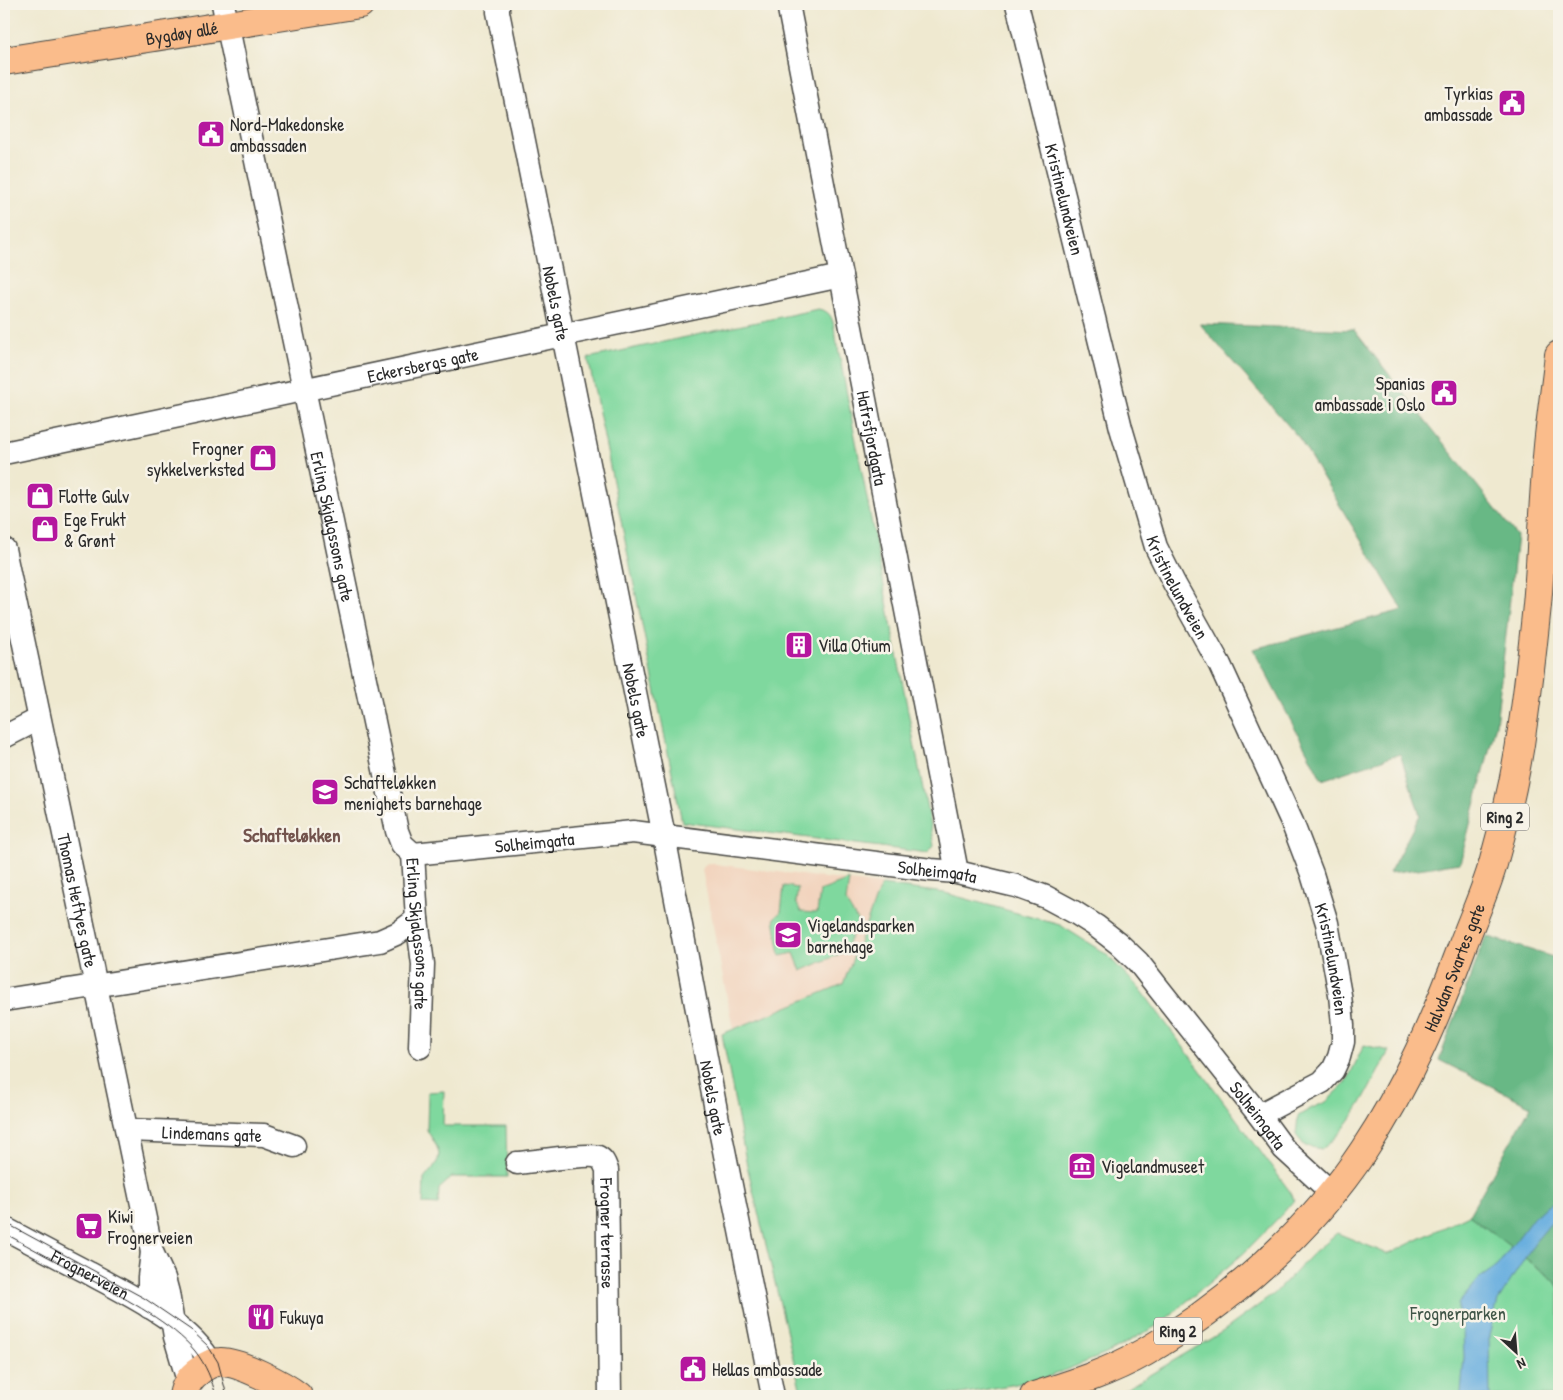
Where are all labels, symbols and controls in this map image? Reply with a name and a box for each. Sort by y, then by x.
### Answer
street label: Bygdøy allé [144,14,220,51]
place label: Tyrkias ambassade [1424,81,1493,127]
public building icon: Tyrkias ambassade [1497,88,1527,118]
place label: Nord-Makedonske ambassaden [230,112,344,158]
public building icon: Nord-Makedonske ambassaden [196,119,226,149]
street label: Kristinelundveien [1039,141,1091,257]
street label: Nobels gate [537,264,576,343]
street label: Eckersbergs gate [365,341,480,388]
place label: Spanias ambassade i Oslo [1315,371,1425,417]
public building icon: Spanias ambassade i Oslo [1429,378,1459,408]
street label: Hafrsfjordgata [851,388,894,487]
place label: Frogner sykkelverksted [146,436,244,482]
shop icon: Frogner sykkelverksted [248,443,278,473]
street label: Erling Skjalgssons gate [305,449,361,604]
shop icon: Flotte Gulv [25,481,55,511]
place label: Flotte Gulv [58,484,129,509]
place label: Ege Frukt & Grønt [64,507,127,553]
shop icon: Ege Frukt & Grønt [30,514,60,544]
street label: Kristinelundveien [1141,532,1215,643]
building icon: Villa Otium [784,630,814,660]
place label: Villa Otium [818,633,891,658]
street label: Nobels gate [617,661,656,740]
place label: Schafteløkken menighets barnehage [344,770,482,816]
school or university icon: Schafteløkken menighets barnehage [310,777,340,807]
road number: Ring 2 [1481,804,1529,830]
district label: Schafteløkken [243,822,341,848]
street label: Solheimgata [493,825,575,858]
street label: Thomas Heftyes gate [52,831,104,970]
street label: Solheimgata [896,853,980,889]
street label: Erling Skjalgssons gate [401,857,436,1010]
street label: Halvdan Svartes gate [1417,899,1491,1036]
street label: Kristinelundveien [1309,900,1354,1016]
place label: Vigelandsparken barnehage [807,913,915,959]
school or university icon: Vigelandsparken barnehage [773,920,803,950]
street label: Nobels gate [694,1058,733,1137]
street label: Solheimgata [1224,1076,1292,1154]
street label: Lindemans gate [161,1119,262,1147]
museum icon: Vigelandmuseet [1067,1151,1097,1181]
place label: Vigelandmuseet [1101,1154,1205,1179]
street label: Frogner terrasse [595,1177,621,1289]
place label: Kiwi Frognerveien [107,1204,193,1250]
supermarket icon: Kiwi Frognerveien [74,1211,104,1241]
street label: Frognerveien [46,1243,134,1305]
park label: Frognerparken [1409,1301,1506,1326]
restaurant icon: Fukuya [246,1302,276,1332]
place label: Fukuya [279,1305,323,1330]
road number: Ring 2 [1154,1318,1202,1344]
north arrow [1490,1328,1540,1378]
public building icon: Hellas ambassade [678,1354,708,1384]
text: N [1514,1354,1529,1375]
place label: Hellas ambassade [712,1357,822,1382]

